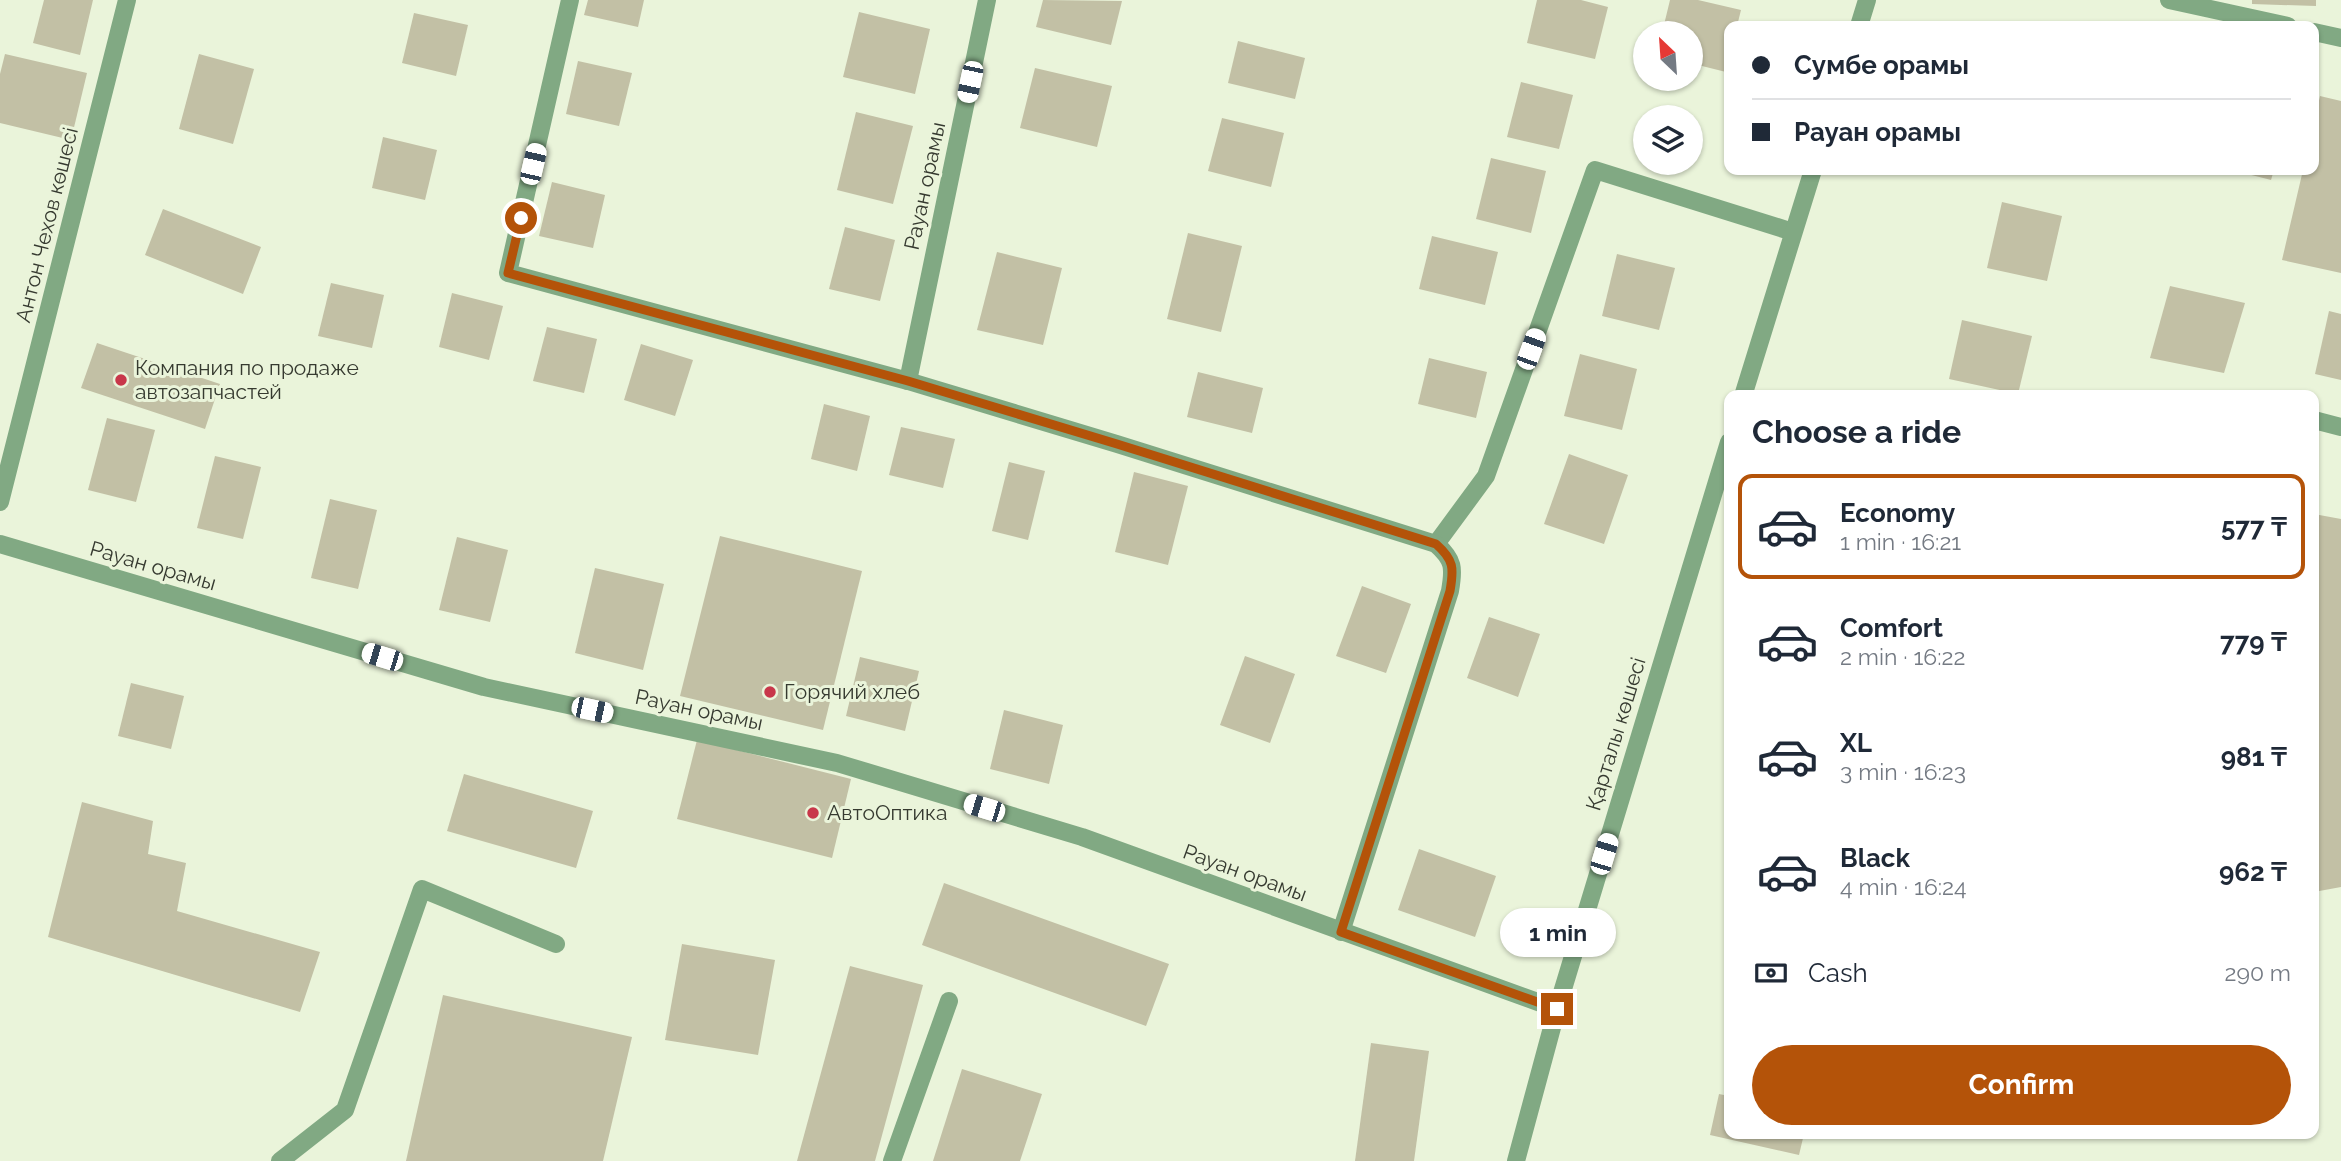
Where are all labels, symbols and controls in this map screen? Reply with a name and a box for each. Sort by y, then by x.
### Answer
north arrow [1633,21,1703,91]
map controls [1633,21,1703,175]
text: Сумбе орамы [1794,50,1969,80]
car [956,59,985,105]
button: layers [1633,105,1703,175]
text: Рауан орамы [1794,117,1961,147]
street label: Рауан орамы [899,120,950,252]
street label: Антон Чехов көшесі [10,125,83,325]
car [519,141,548,187]
route start [505,202,537,234]
car [1514,326,1549,372]
place label: Компания по продаже автозапчастей [135,355,359,404]
marker: Компания по продаже автозапчастей [113,372,129,388]
text: Choose a ride [1752,413,1961,450]
icon: car [1756,495,1819,558]
text: Economy [1840,498,1955,528]
text: 577 ₸ [2221,512,2287,542]
text: 1 min · 16:21 [1840,528,1961,555]
street label: Рауан орамы [87,536,219,595]
icon: car [1756,610,1819,673]
text: Comfort [1840,613,1943,643]
text: 779 ₸ [2220,627,2287,657]
car [359,641,406,673]
text: 2 min · 16:22 [1840,643,1966,670]
street label: Қарталы көшесі [1580,654,1651,813]
place label: Горячий хлеб [784,679,920,704]
street label: Рауан орамы [633,684,765,735]
marker: Горячий хлеб [762,684,778,700]
car [570,695,615,725]
icon: car [1756,725,1819,788]
text: XL [1840,728,1872,758]
text: 981 ₸ [2221,742,2287,772]
text: 3 min · 16:23 [1840,758,1966,785]
car [961,792,1008,824]
place label: АвтоОптика [827,800,947,825]
marker: АвтоОптика [805,805,821,821]
car [1588,831,1621,877]
street label: Рауан орамы [1180,839,1311,907]
icon: car [1756,840,1819,903]
text: Black [1840,843,1910,873]
text: 962 ₸ [2219,857,2287,887]
text: 4 min · 16:24 [1840,873,1967,900]
callout: 1 min [1499,908,1615,956]
text: 1 min [1529,919,1587,946]
icon: cash [1752,954,1790,992]
text: Cash [1808,958,1868,988]
text: 290 m [2224,959,2291,986]
route end [1541,993,1573,1025]
button: Confirm [1752,1045,2291,1125]

